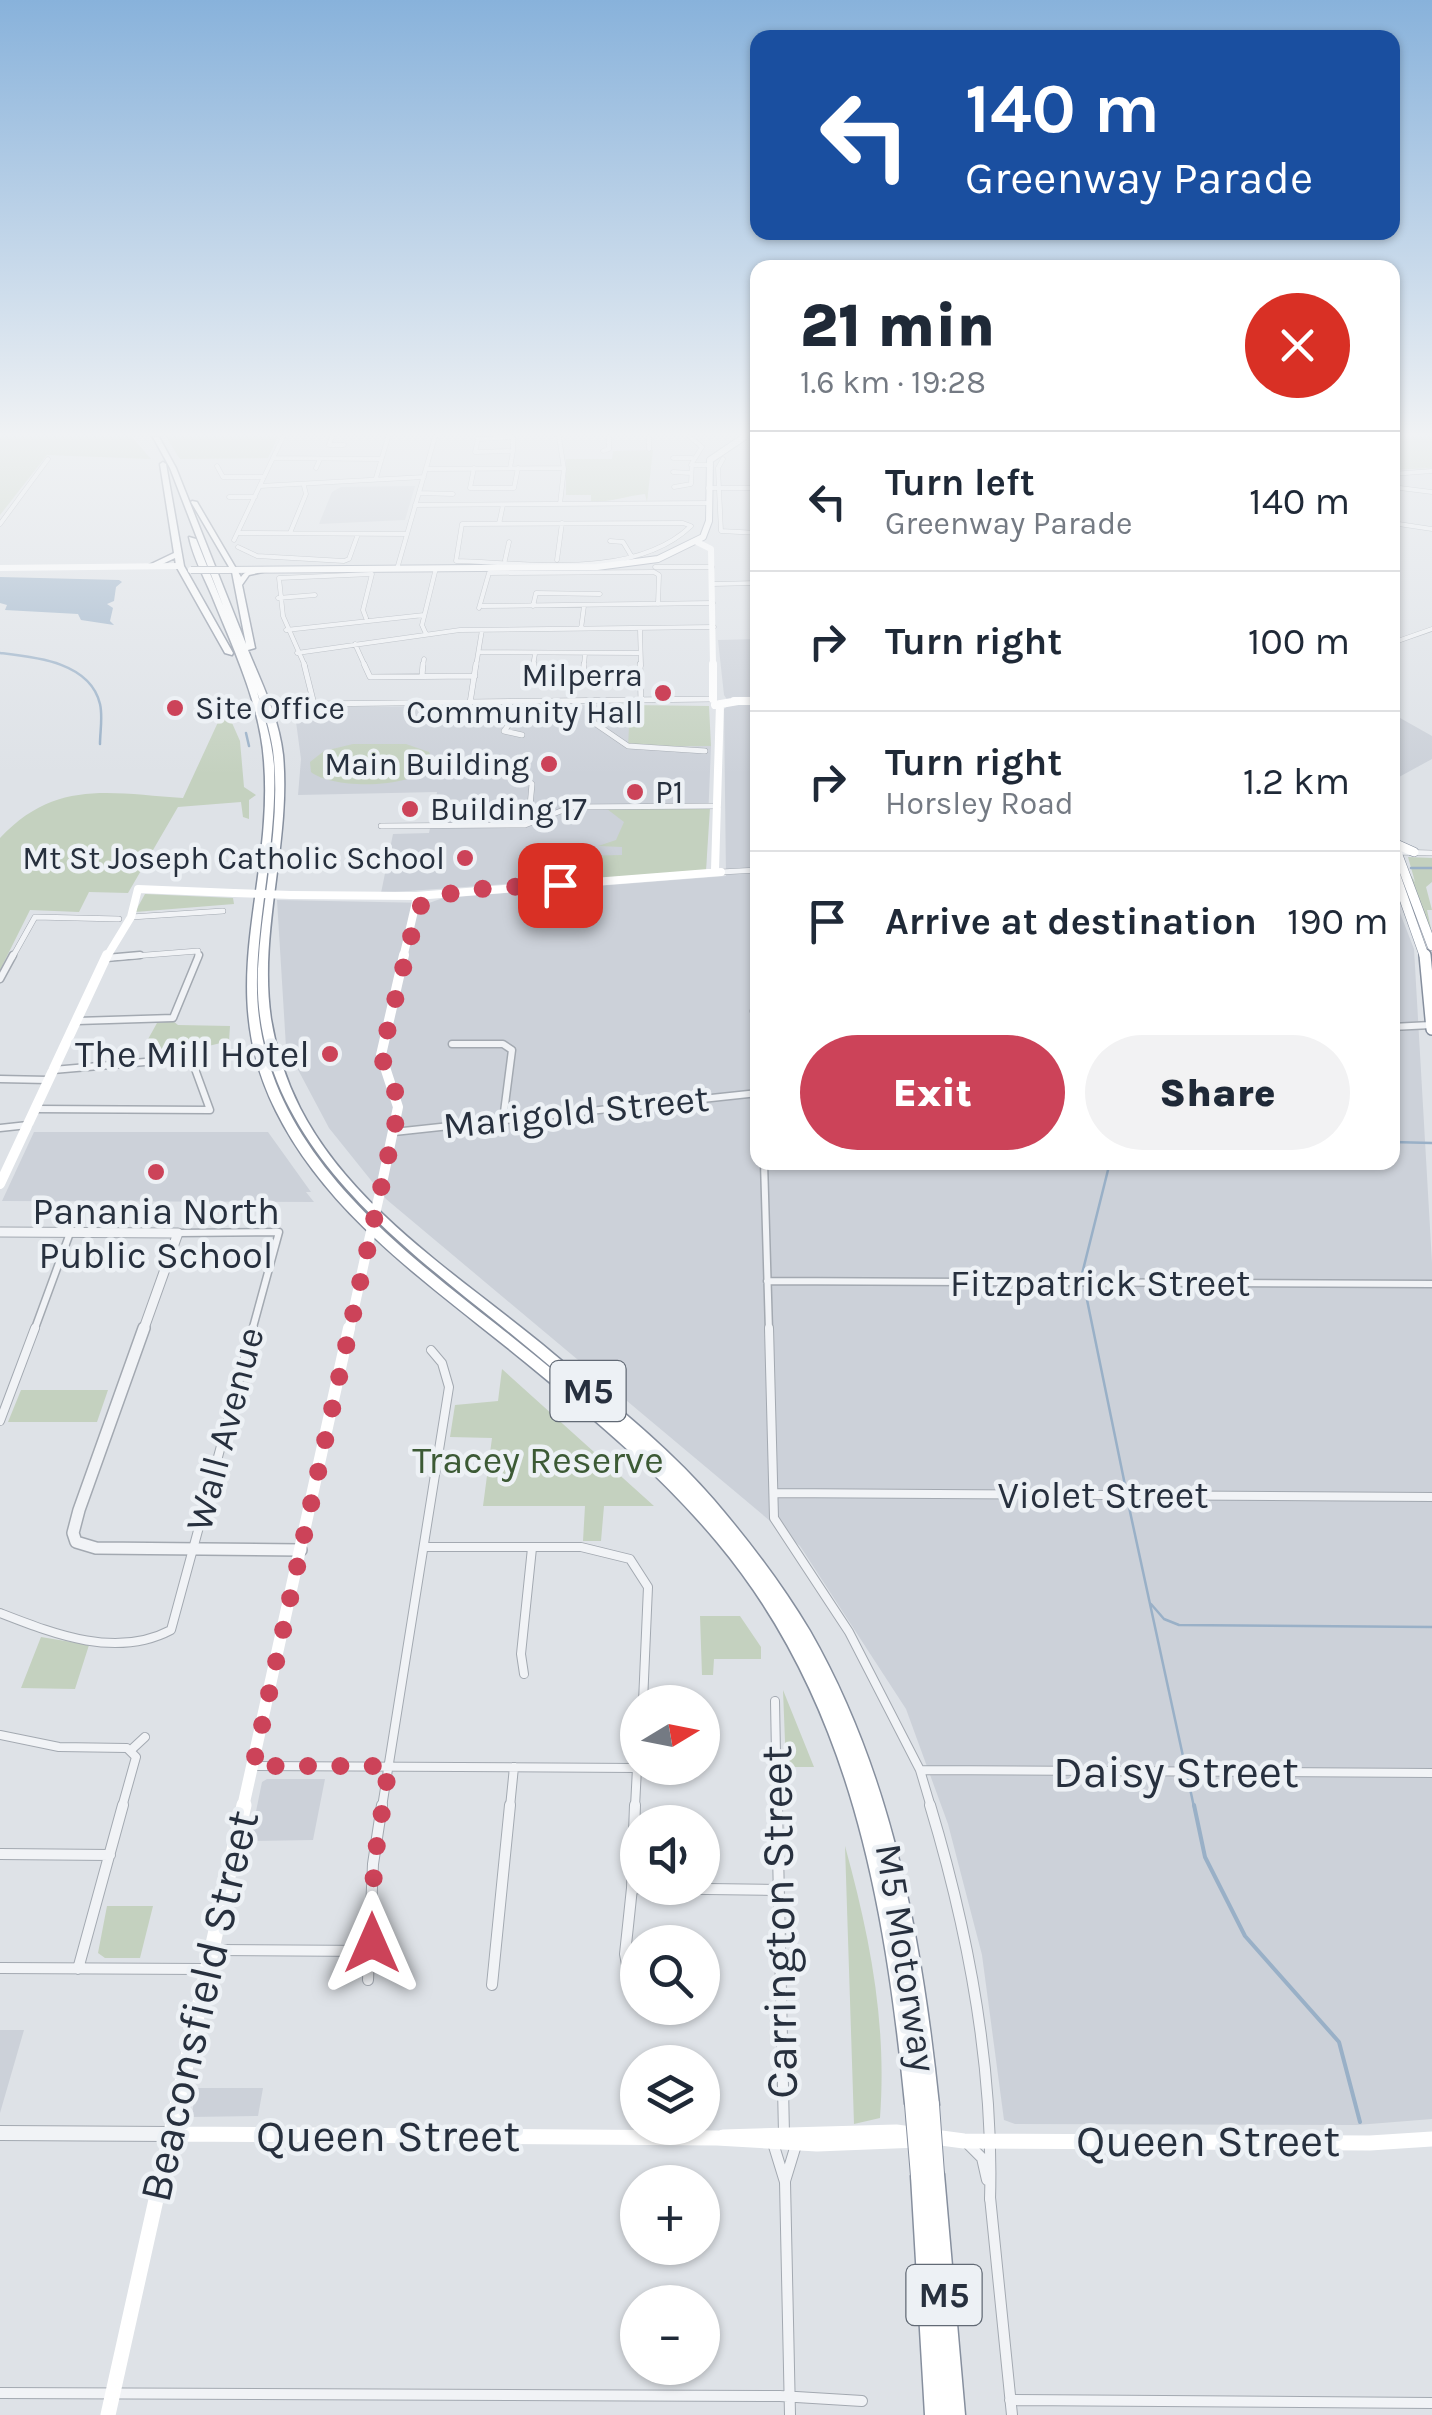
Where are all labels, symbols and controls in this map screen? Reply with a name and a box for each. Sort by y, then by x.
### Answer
text: 140 m [965,68,1160,150]
icon: left [800,70,930,200]
text: Greenway Parade [965,152,1313,204]
text: 21 min [800,291,995,361]
button: close [1245,293,1350,398]
text: 1.6 km · 19:28 [800,364,986,401]
text: Turn left [885,460,1035,505]
icon: left [800,474,855,529]
text: 140 m [1249,479,1350,524]
text: Greenway Parade [885,505,1133,542]
icon: right [800,614,855,669]
text: Turn right [885,619,1062,664]
text: 100 m [1248,619,1350,664]
place label: Milperra Community Hall [406,657,643,731]
marker: Milperra Community Hall [652,682,674,704]
place label: Site Office [195,690,345,727]
marker: Site Office [164,697,186,719]
text: Turn right [885,740,1062,785]
place label: Main Building [324,746,529,783]
marker: Main Building [538,753,560,775]
icon: right [800,754,855,809]
text: 1.2 km [1243,759,1350,804]
place label: P1 [655,774,683,811]
marker: P1 [624,781,646,803]
text: Horsley Road [885,785,1074,822]
place label: Building 17 [430,791,587,828]
marker: Building 17 [399,798,421,820]
place label: Mt St Joseph Catholic School [22,840,445,877]
pin [518,843,603,928]
marker: Mt St Joseph Catholic School [454,847,476,869]
icon: arrive [533,858,588,913]
icon: arrive [800,894,855,949]
text: Arrive at destination [885,899,1257,944]
text: 190 m [1287,899,1389,944]
place label: The Mill Hotel [75,1032,310,1077]
button: Exit [800,1035,1065,1150]
button: Share [1085,1035,1350,1150]
marker: The Mill Hotel [319,1043,341,1065]
street label: Marigold Street [441,1076,711,1148]
marker: Panania North Public School [145,1161,167,1183]
place label: Panania North Public School [32,1189,280,1278]
street label: Fitzpatrick Street [950,1261,1250,1306]
street label: Wall Avenue [176,1322,274,1536]
road number: M5 [550,1361,626,1421]
park label: Tracey Reserve [412,1438,664,1483]
street label: Violet Street [997,1473,1209,1518]
north arrow [620,1685,720,1785]
map controls [620,1685,720,2385]
street label: Carrington Street [750,1745,809,2099]
street label: Daisy Street [1053,1746,1299,1799]
street label: Beaconsfield Street [129,1805,269,2207]
button: sound [620,1805,720,1905]
street label: M5 Motorway [866,1841,946,2076]
position arrow [320,1891,424,1995]
button: search [620,1925,720,2025]
button: layers [620,2045,720,2145]
street label: Queen Street [256,2110,520,2162]
street label: Queen Street [1076,2115,1340,2167]
button: + [620,2165,720,2265]
road number: M5 [906,2265,982,2325]
button: − [620,2285,720,2385]

